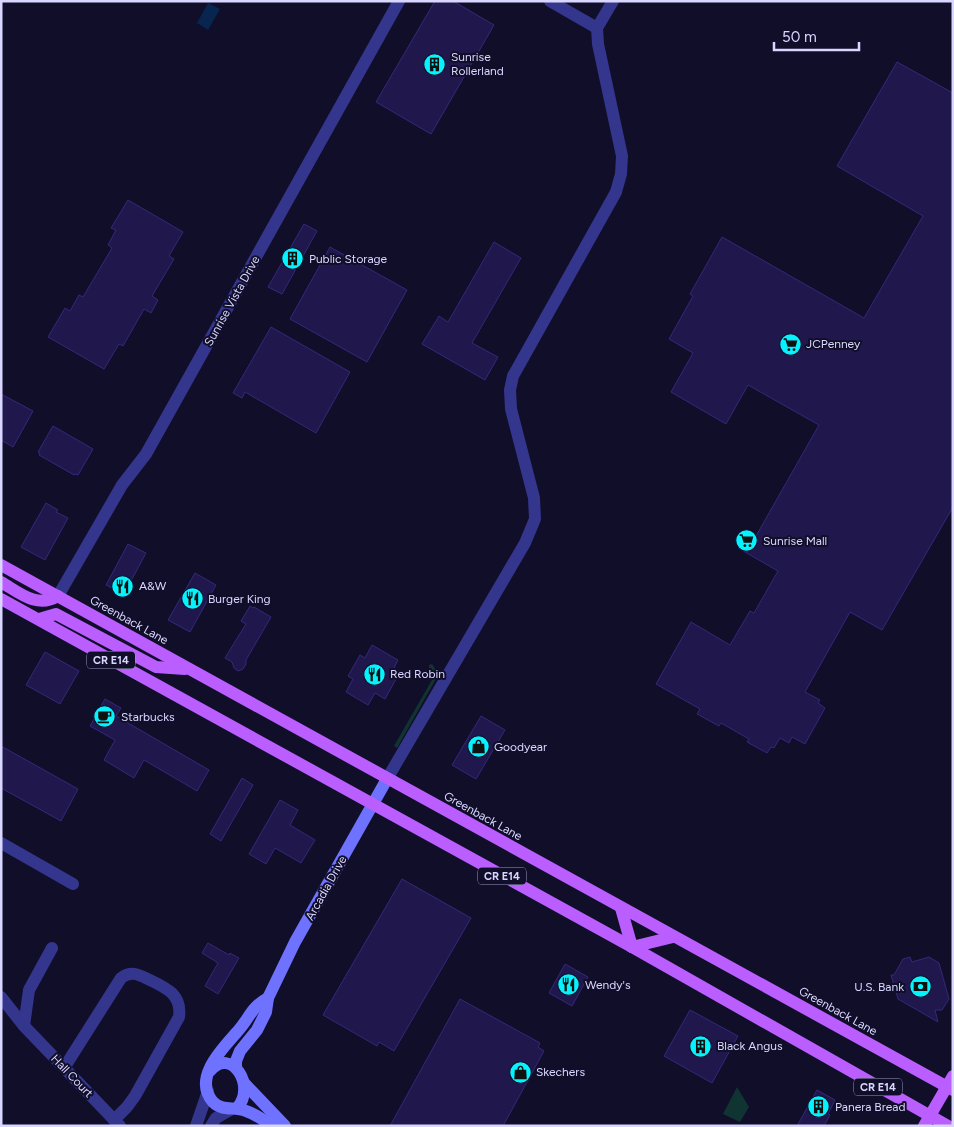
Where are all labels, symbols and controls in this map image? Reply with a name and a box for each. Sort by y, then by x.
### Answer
scale bar [774,20,859,52]
text: 50 m [782,28,817,46]
place label: Sunrise Rollerland [451,50,504,78]
building icon: Sunrise Rollerland [423,52,447,76]
building icon: Public Storage [281,247,305,271]
place label: Public Storage [309,252,388,266]
street label: Sunrise Vista Drive [201,253,263,348]
supermarket icon: JCPenney [778,332,802,356]
place label: JCPenney [806,337,861,351]
supermarket icon: Sunrise Mall [735,529,759,553]
place label: Sunrise Mall [763,534,827,548]
restaurant icon: A&W [111,574,135,598]
place label: A&W [139,579,167,593]
restaurant icon: Burger King [180,587,204,611]
place label: Burger King [208,592,271,606]
street label: Greenback Lane [88,593,171,647]
road number: CR E14 [87,652,135,668]
restaurant icon: Red Robin [362,662,386,686]
place label: Red Robin [390,667,445,681]
cafe icon: Starbucks [93,705,117,729]
place label: Starbucks [121,710,175,724]
shop icon: Goodyear [466,735,490,759]
place label: Goodyear [494,740,547,754]
street label: Greenback Lane [442,789,525,843]
street label: Arcadia Drive [303,853,350,923]
road number: CR E14 [478,868,526,884]
restaurant icon: Wendy's [557,973,581,997]
bank icon: U.S. Bank [908,975,932,999]
place label: Wendy's [585,978,631,992]
place label: U.S. Bank [854,980,904,994]
street label: Greenback Lane [797,984,880,1038]
building icon: Black Angus [689,1034,713,1058]
place label: Black Angus [717,1039,783,1053]
street label: Hall Court [48,1052,96,1101]
shop icon: Skechers [508,1060,532,1084]
place label: Skechers [536,1065,585,1079]
road number: CR E14 [854,1078,902,1096]
building icon: Panera Bread [807,1095,831,1119]
place label: Panera Bread [835,1100,905,1114]

